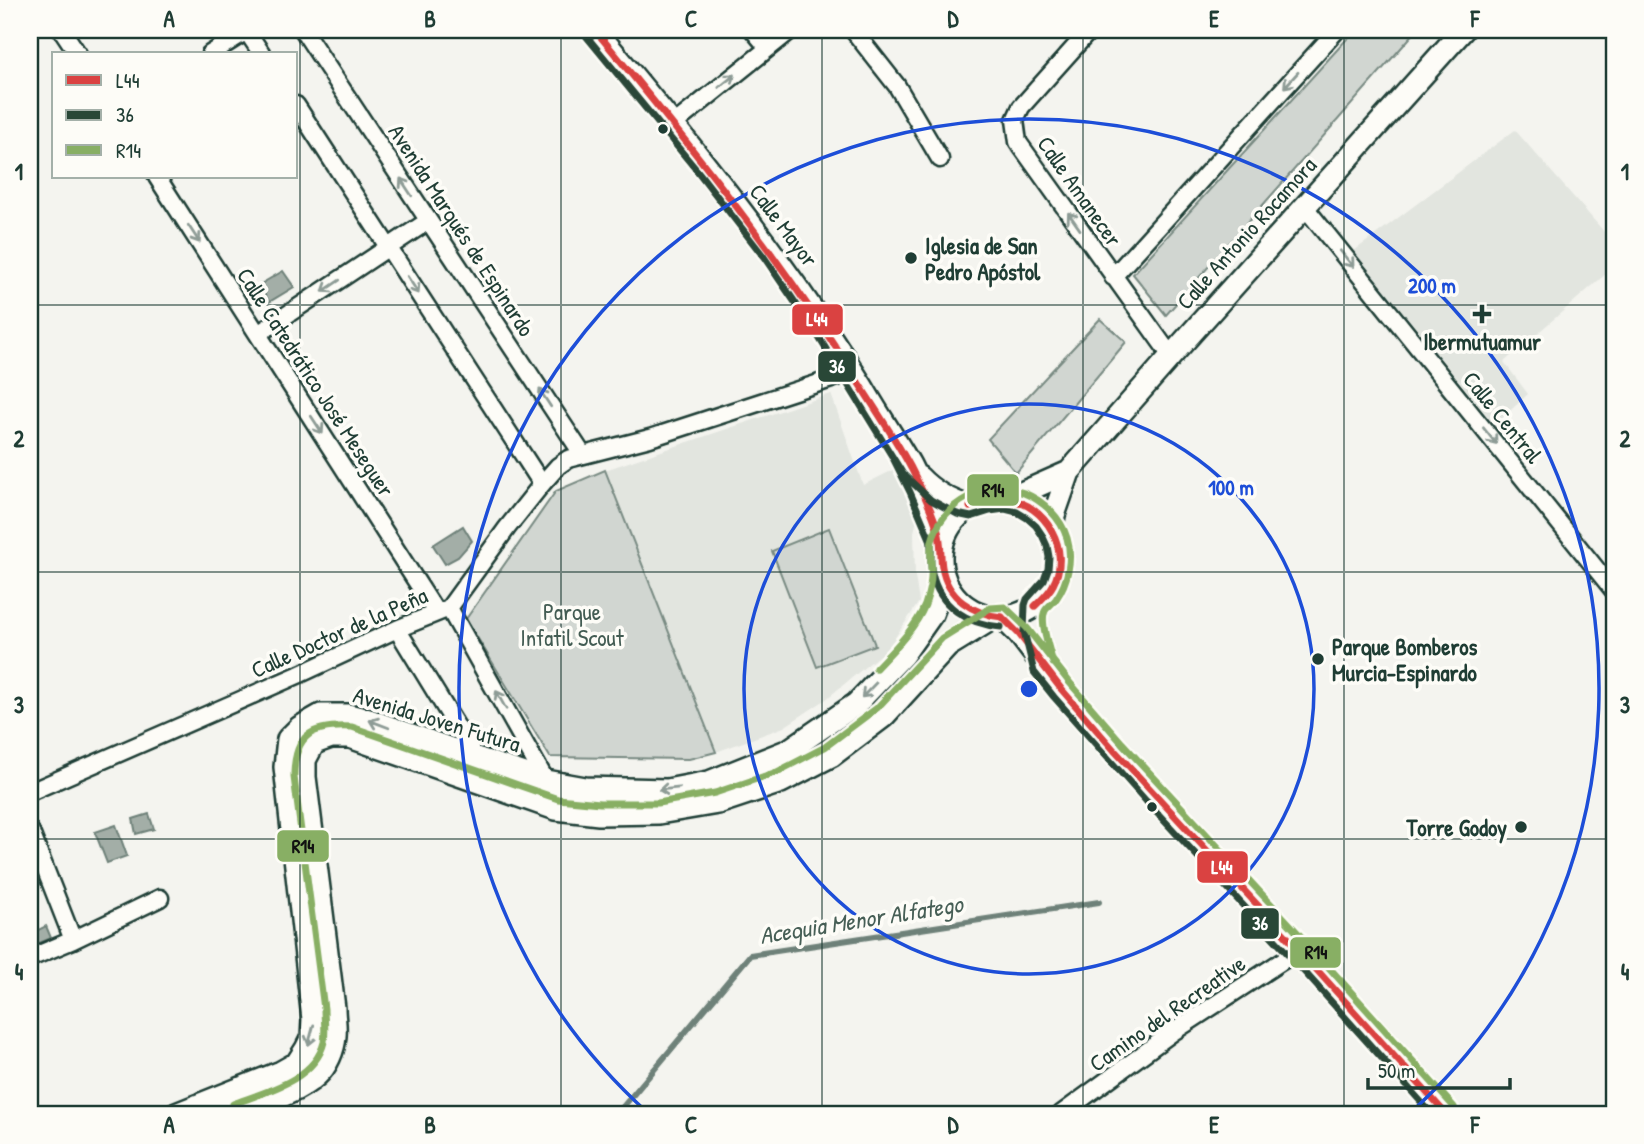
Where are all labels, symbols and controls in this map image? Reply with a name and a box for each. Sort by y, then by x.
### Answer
text: A [163,3,175,34]
text: B [424,3,436,34]
text: C [685,3,697,34]
text: D [948,3,960,34]
text: E [1209,3,1220,34]
text: F [1470,3,1481,34]
legend [52,52,298,178]
text: L44 [116,66,140,95]
one-way arrow [1283,71,1300,88]
one-way arrow [717,74,735,89]
text: 36 [116,100,134,129]
street label: Avenida Marqués de Espinardo [382,118,542,342]
unlabelled marker [656,122,670,136]
street label: Calle Amanecer [1030,130,1130,253]
text: R14 [116,136,141,165]
street label: Calle Antonio Rocamora [1169,150,1323,316]
text: 1 [15,156,23,187]
text: 1 [1621,156,1629,187]
street label: Calle Mayor [743,177,826,273]
one-way arrow [399,178,413,198]
one-way arrow [1067,212,1081,231]
one-way arrow [187,224,201,243]
place label: Iglesia de San Pedro Apóstol [925,230,1041,288]
marker: Iglesia de San Pedro Apóstol [903,250,919,266]
one-way arrow [1339,250,1355,268]
street label: Calle Catedrático José Meseguer [230,261,402,503]
text: 200 m [1408,271,1456,300]
one-way arrow [407,275,421,295]
one-way arrow [321,279,341,293]
line badge: L44 [791,303,844,336]
marker: Ibermutuamur [1472,304,1492,324]
text: L44 [806,306,828,332]
place label: Ibermutuamur [1423,326,1541,357]
line badge: 36 [817,350,857,383]
text: 36 [829,353,845,379]
street label: Calle Central [1456,364,1550,470]
one-way arrow [538,388,552,408]
one-way arrow [310,415,324,435]
text: 2 [14,423,25,454]
text: 2 [1620,423,1631,454]
one-way arrow [1482,427,1497,445]
line badge: R14 [966,473,1020,507]
text: 100 m [1208,473,1254,502]
text: R14 [982,477,1004,503]
street label: Calle Doctor de la Peña [246,579,432,685]
park label: Parque Infatil Scout [520,596,625,653]
place label: Parque Bomberos Murcia-Espinardo [1332,631,1478,689]
marker: Parque Bomberos Murcia-Espinardo [1310,651,1326,667]
centre of rings [1017,677,1041,701]
street label: Avenida Joven Futura [350,679,524,759]
one-way arrow [861,681,878,698]
text: 3 [14,689,24,720]
text: 3 [1620,689,1630,720]
one-way arrow [494,691,508,711]
one-way arrow [368,716,390,729]
one-way arrow [658,782,681,795]
unlabelled marker [1145,800,1159,814]
place label: Torre Godoy [1406,812,1507,844]
marker: Torre Godoy [1513,819,1529,835]
line badge: R14 [276,829,330,863]
text: R14 [292,833,314,859]
line badge: L44 [1196,850,1249,884]
text: L44 [1211,854,1233,880]
water label: Acequia Menor Alfatego [757,887,967,952]
line badge: 36 [1240,907,1280,940]
text: 36 [1252,910,1268,936]
line badge: R14 [1289,936,1342,969]
text: R14 [1305,939,1327,965]
street label: Camino del Recreative [1083,948,1251,1078]
text: 4 [15,956,24,987]
text: 4 [1621,956,1630,987]
one-way arrow [303,1024,316,1046]
scale bar [1368,1046,1509,1090]
text: 50 m [1378,1056,1415,1085]
text: A [163,1109,175,1140]
text: B [424,1109,436,1140]
text: C [685,1109,697,1140]
text: D [948,1109,960,1140]
text: E [1209,1109,1220,1140]
text: F [1470,1109,1481,1140]

